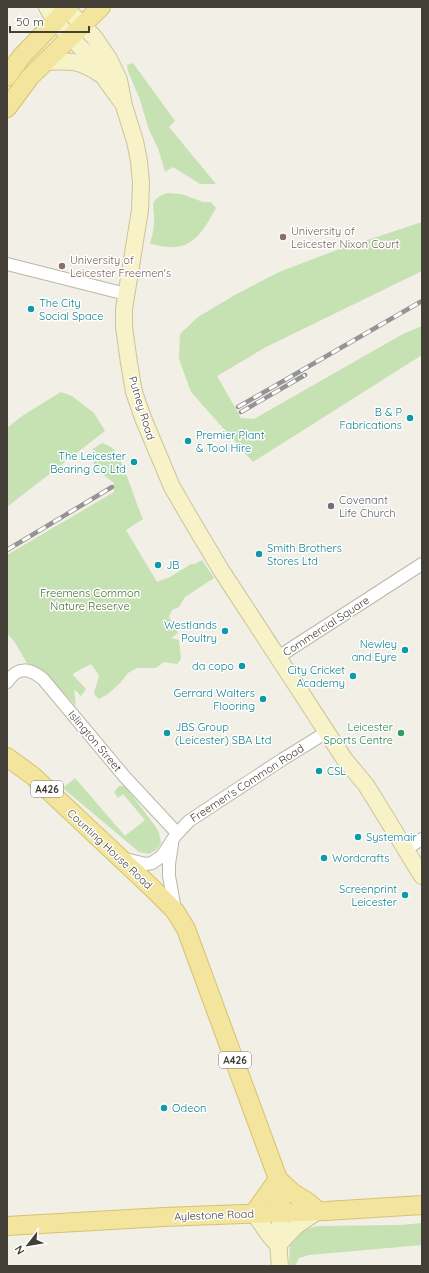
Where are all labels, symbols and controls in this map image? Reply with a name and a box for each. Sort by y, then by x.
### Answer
scale bar [10,8,89,34]
text: 50 m [16,14,44,29]
place label: University of Leicester Nixon Court [291,224,400,251]
marker: University of Leicester Nixon Court [278,232,288,242]
place label: University of Leicester Freemen's [70,253,171,280]
marker: University of Leicester Freemen's [57,261,67,271]
place label: The City Social Space [39,296,104,323]
marker: The City Social Space [26,304,36,314]
street label: Putney Road [126,375,158,441]
place label: B & P Fabrications [339,405,402,432]
marker: B & P Fabrications [405,413,415,423]
place label: Premier Plant & Tool Hire [196,428,265,455]
marker: Premier Plant & Tool Hire [183,436,193,446]
place label: The Leicester Bearing Co Ltd [50,449,127,476]
marker: The Leicester Bearing Co Ltd [129,457,139,467]
place label: Covenant Life Church [339,493,396,520]
marker: Covenant Life Church [326,501,336,511]
place label: Smith Brothers Stores Ltd [267,541,342,568]
marker: Smith Brothers Stores Ltd [254,549,264,559]
place label: JB [166,558,179,572]
marker: JB [153,560,163,570]
park label: Freemens Common Nature Reserve [40,586,140,613]
street label: Commercial Square [280,593,372,659]
place label: Westlands Poultry [164,618,217,645]
marker: Westlands Poultry [220,626,230,636]
place label: Newley and Eyre [352,637,397,664]
marker: Newley and Eyre [400,645,410,655]
place label: da copo [192,659,234,673]
marker: da copo [237,661,247,671]
place label: City Cricket Academy [287,663,345,690]
marker: City Cricket Academy [348,671,358,681]
place label: Gerrard Walters Flooring [174,686,255,713]
marker: Gerrard Walters Flooring [258,694,268,704]
street label: Islington Street [65,707,125,775]
place label: JBS Group (Leicester) SBA Ltd [175,720,271,747]
place label: Leicester Sports Centre [323,720,394,747]
marker: JBS Group (Leicester) SBA Ltd [162,728,172,738]
marker: Leicester Sports Centre [396,728,406,738]
street label: Freemen's Common Road [188,741,306,825]
place label: CSL [327,764,346,778]
marker: CSL [314,766,324,776]
road number: A426 [31,781,63,797]
street label: Counting House Road [65,806,155,892]
place label: Systemair [366,830,417,844]
marker: Systemair [353,832,363,842]
place label: Wordcrafts [332,851,389,865]
marker: Wordcrafts [319,853,329,863]
place label: Screenprint Leicester [339,882,398,909]
marker: Screenprint Leicester [400,890,410,900]
road number: A426 [219,1052,251,1068]
place label: Odeon [172,1101,206,1115]
marker: Odeon [159,1103,169,1113]
street label: Aylestone Road [174,1207,254,1223]
north arrow [8,1225,48,1265]
text: N [11,1243,28,1257]

